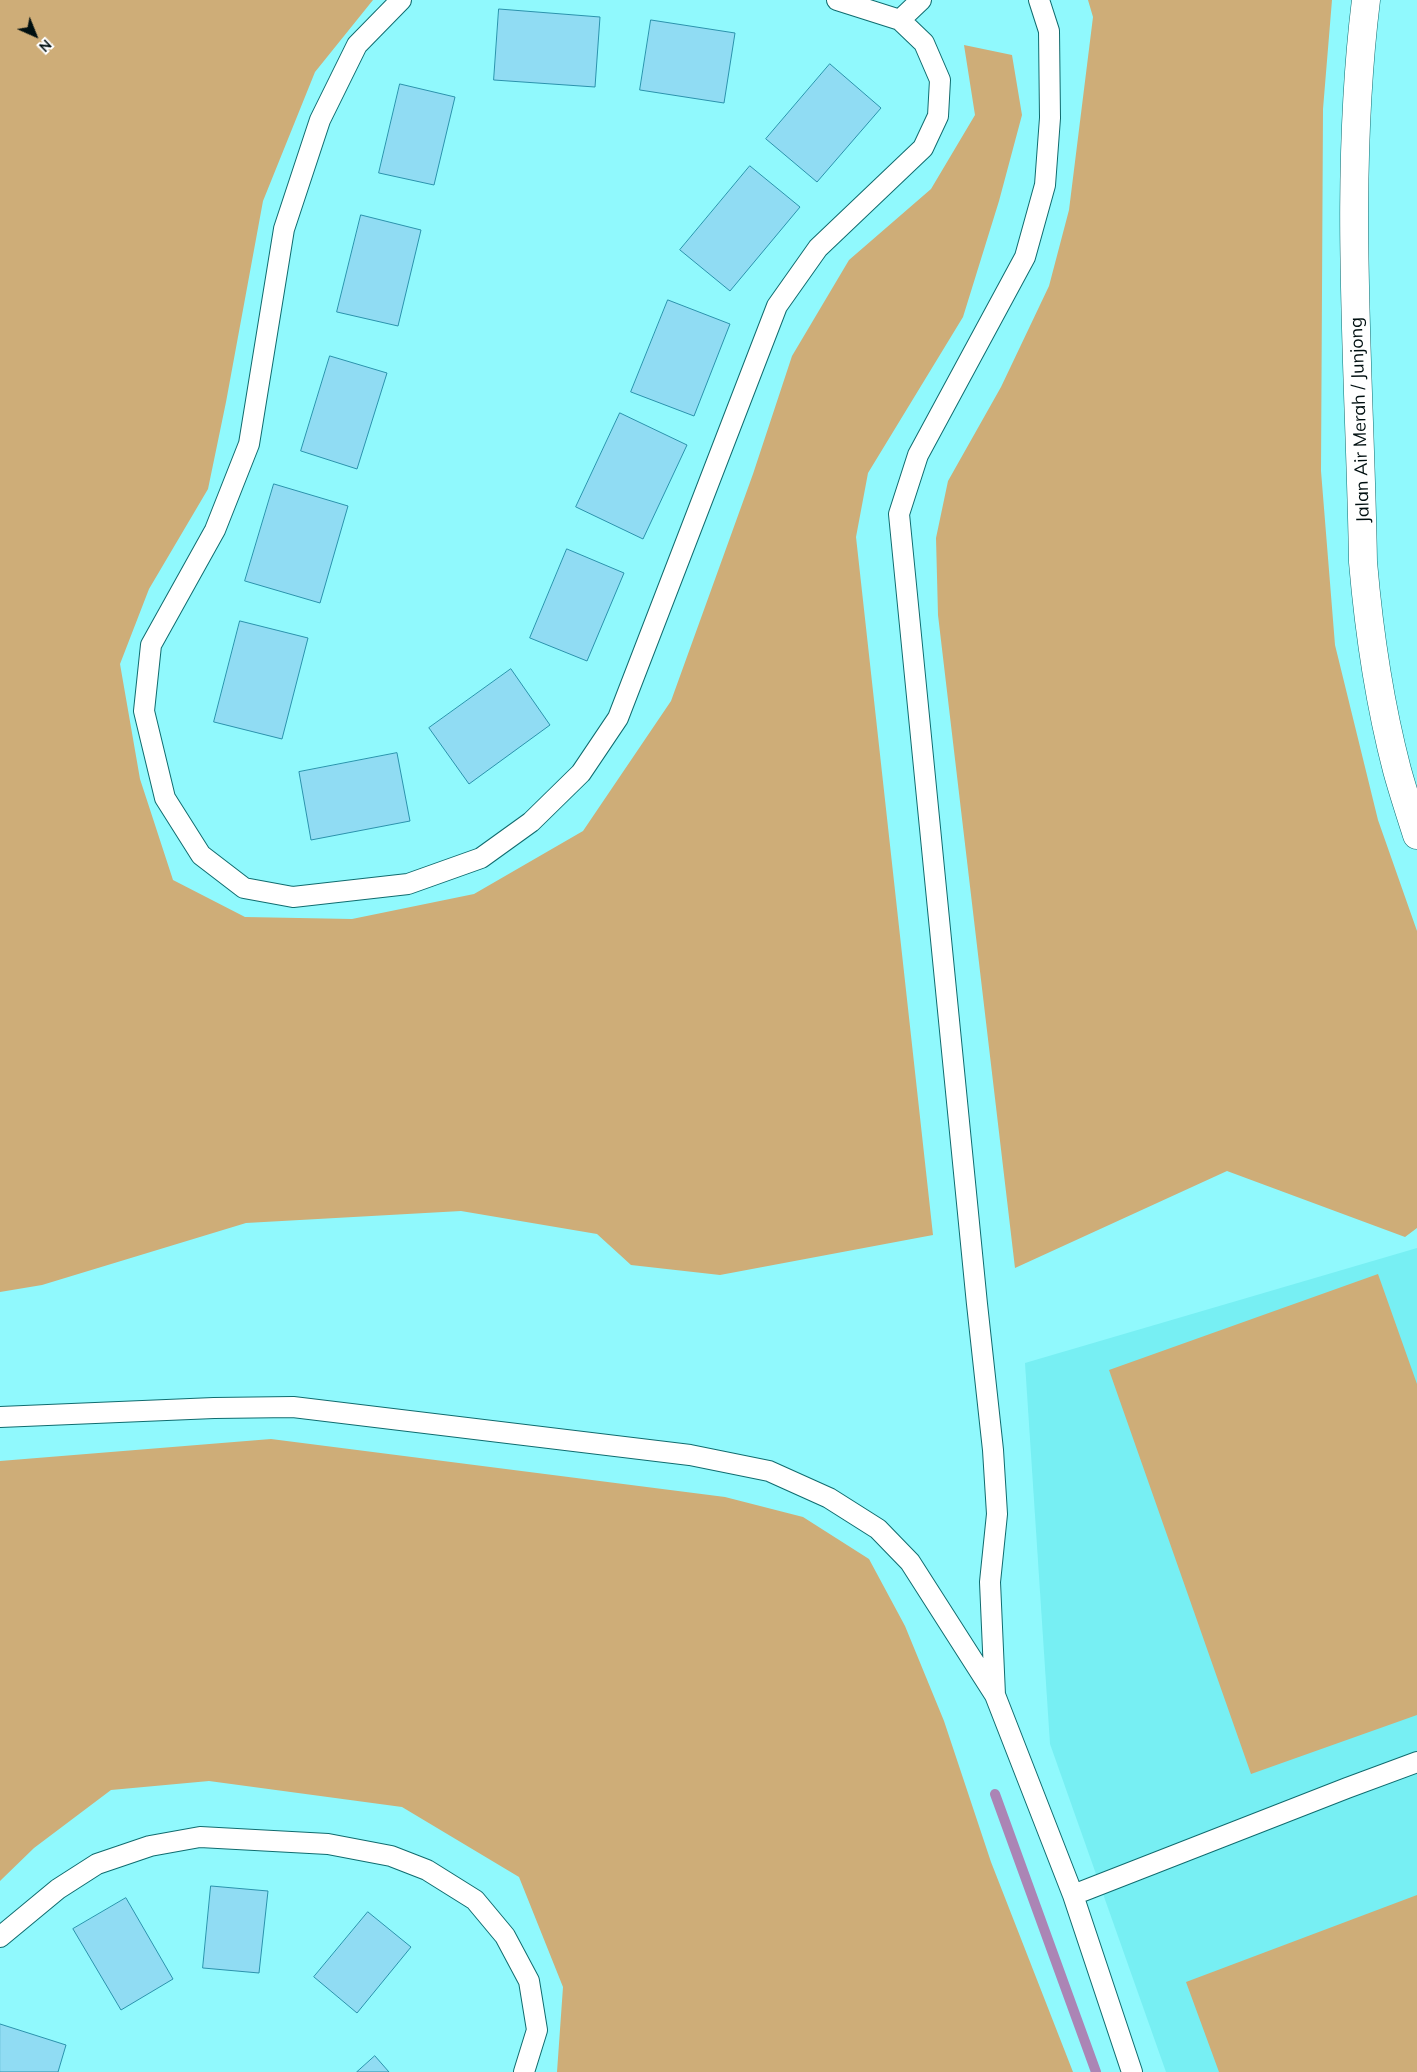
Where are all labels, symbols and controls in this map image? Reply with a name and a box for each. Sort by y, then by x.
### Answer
north arrow [10,10,60,60]
text: N [35,36,55,56]
street label: Jalan Air Merah / Junjong [1346,317,1374,523]

